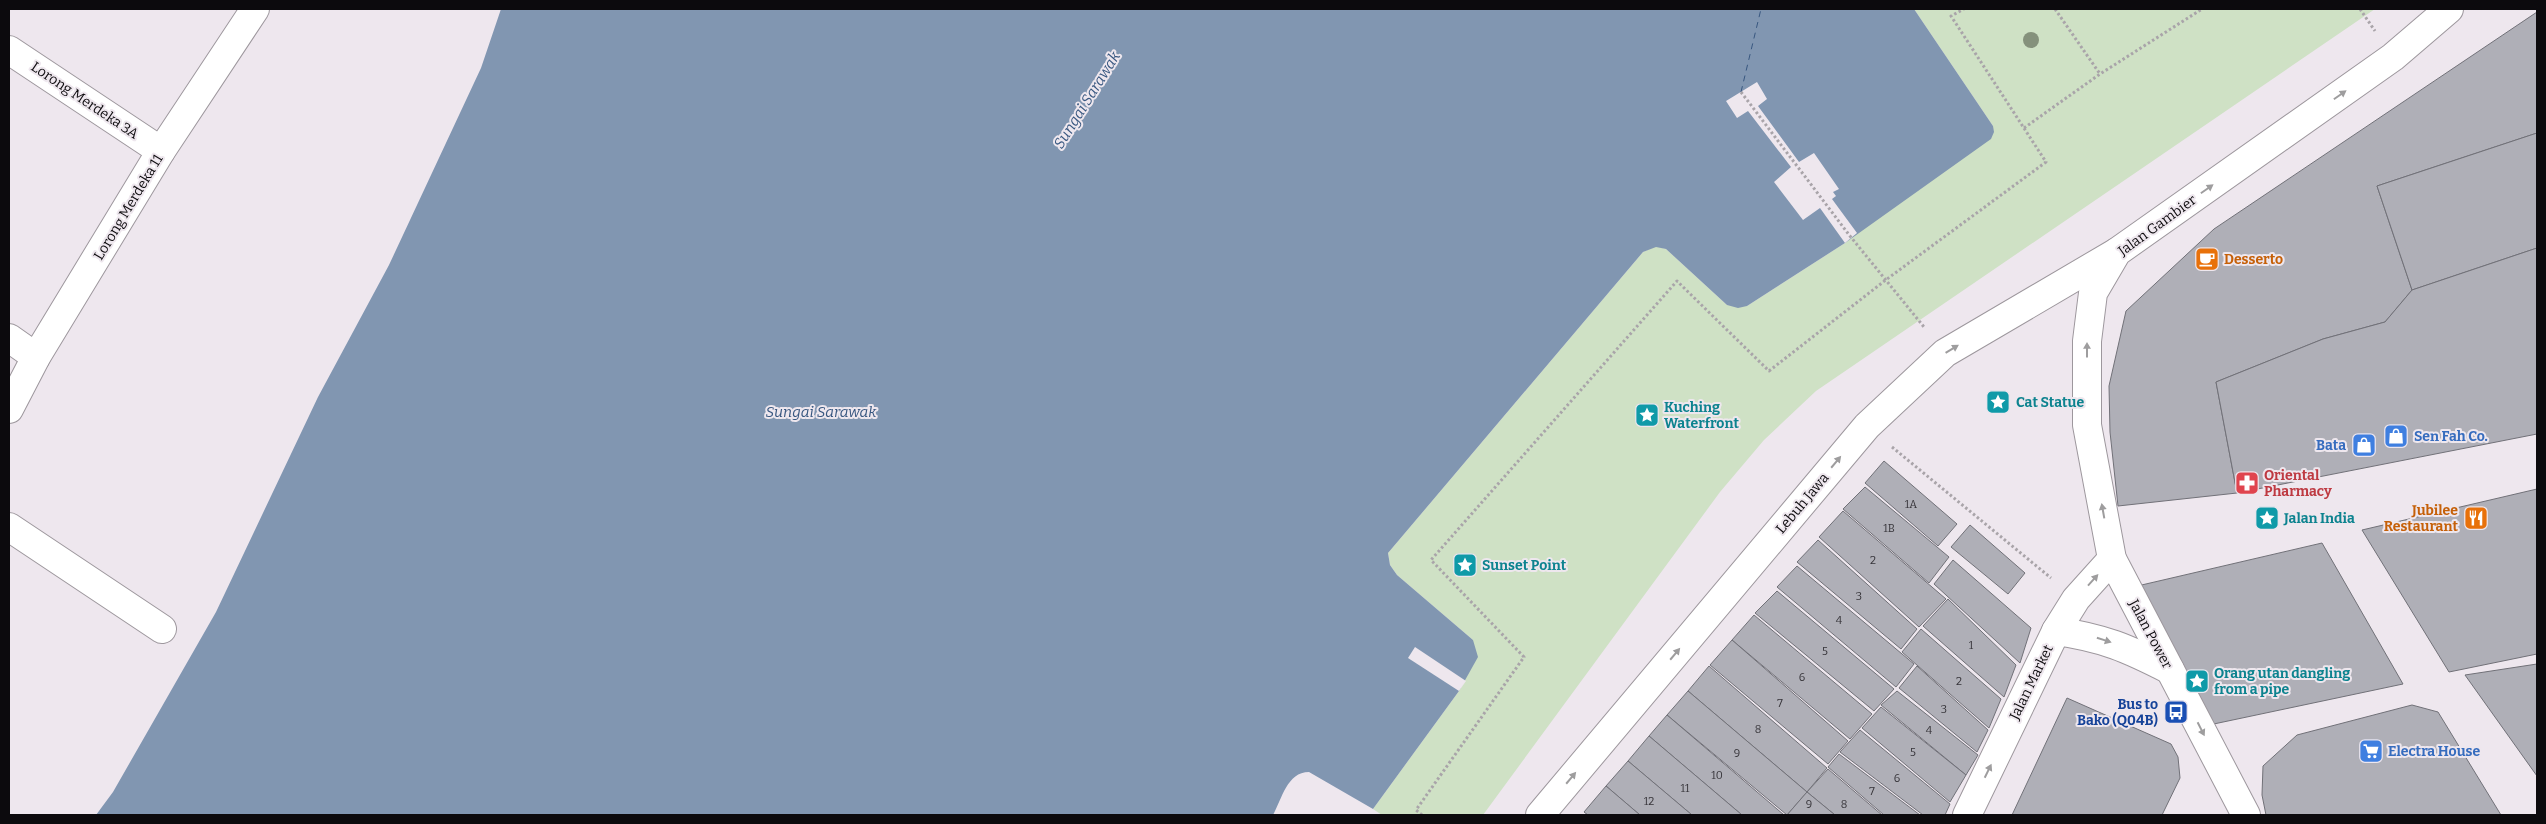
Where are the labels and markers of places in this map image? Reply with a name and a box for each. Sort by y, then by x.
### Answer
cafe icon: Desserto [2194,246,2220,272]
place label: Desserto [2224,251,2283,268]
place icon: Cat Statue [1985,389,2011,415]
place label: Cat Statue [2016,394,2084,411]
place label: Kuching Waterfront [1664,399,1739,432]
place icon: Kuching Waterfront [1634,402,1660,428]
shop icon: Sen Fah Co. [2383,423,2409,449]
place label: Sen Fah Co. [2414,428,2488,445]
shop icon: Bata [2351,432,2377,458]
place label: Bata [2316,437,2346,454]
place label: Oriental Pharmacy [2264,467,2332,500]
pharmacy icon: Oriental Pharmacy [2234,470,2260,496]
place label: Jubilee Restaurant [2384,502,2458,535]
place icon: Jalan India [2254,505,2280,531]
restaurant icon: Jubilee Restaurant [2463,505,2489,531]
place label: Jalan India [2283,510,2355,527]
place icon: Sunset Point [1452,552,1478,578]
place label: Sunset Point [1482,557,1567,574]
place label: Orang utan dangling from a pipe [2214,665,2350,698]
place icon: Orang utan dangling from a pipe [2184,668,2210,694]
place label: Bus to Bako (Q04B) [2077,696,2158,729]
bus stop icon: Bus to Bako (Q04B) [2163,699,2189,725]
supermarket icon: Electra House [2358,738,2384,764]
place label: Electra House [2388,743,2480,760]

